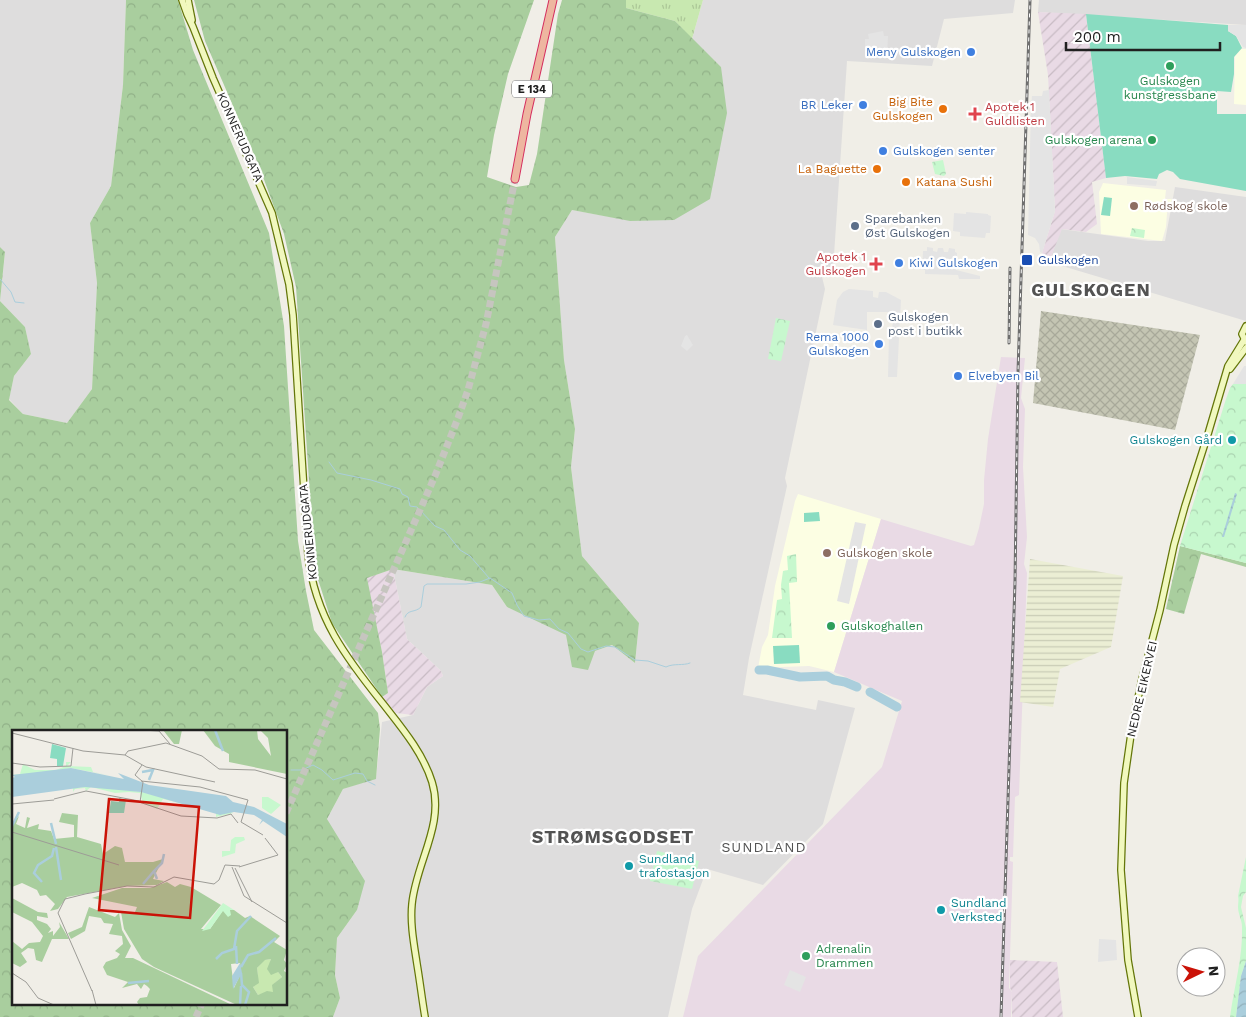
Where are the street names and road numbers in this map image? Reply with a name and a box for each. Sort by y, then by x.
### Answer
road number: E 134 [512,80,552,98]
street label: KONNERUDGATA [214,90,266,184]
street label: KONNERUDGATA [296,483,320,581]
street label: NEDRE EIKERVEI [1124,639,1160,739]

